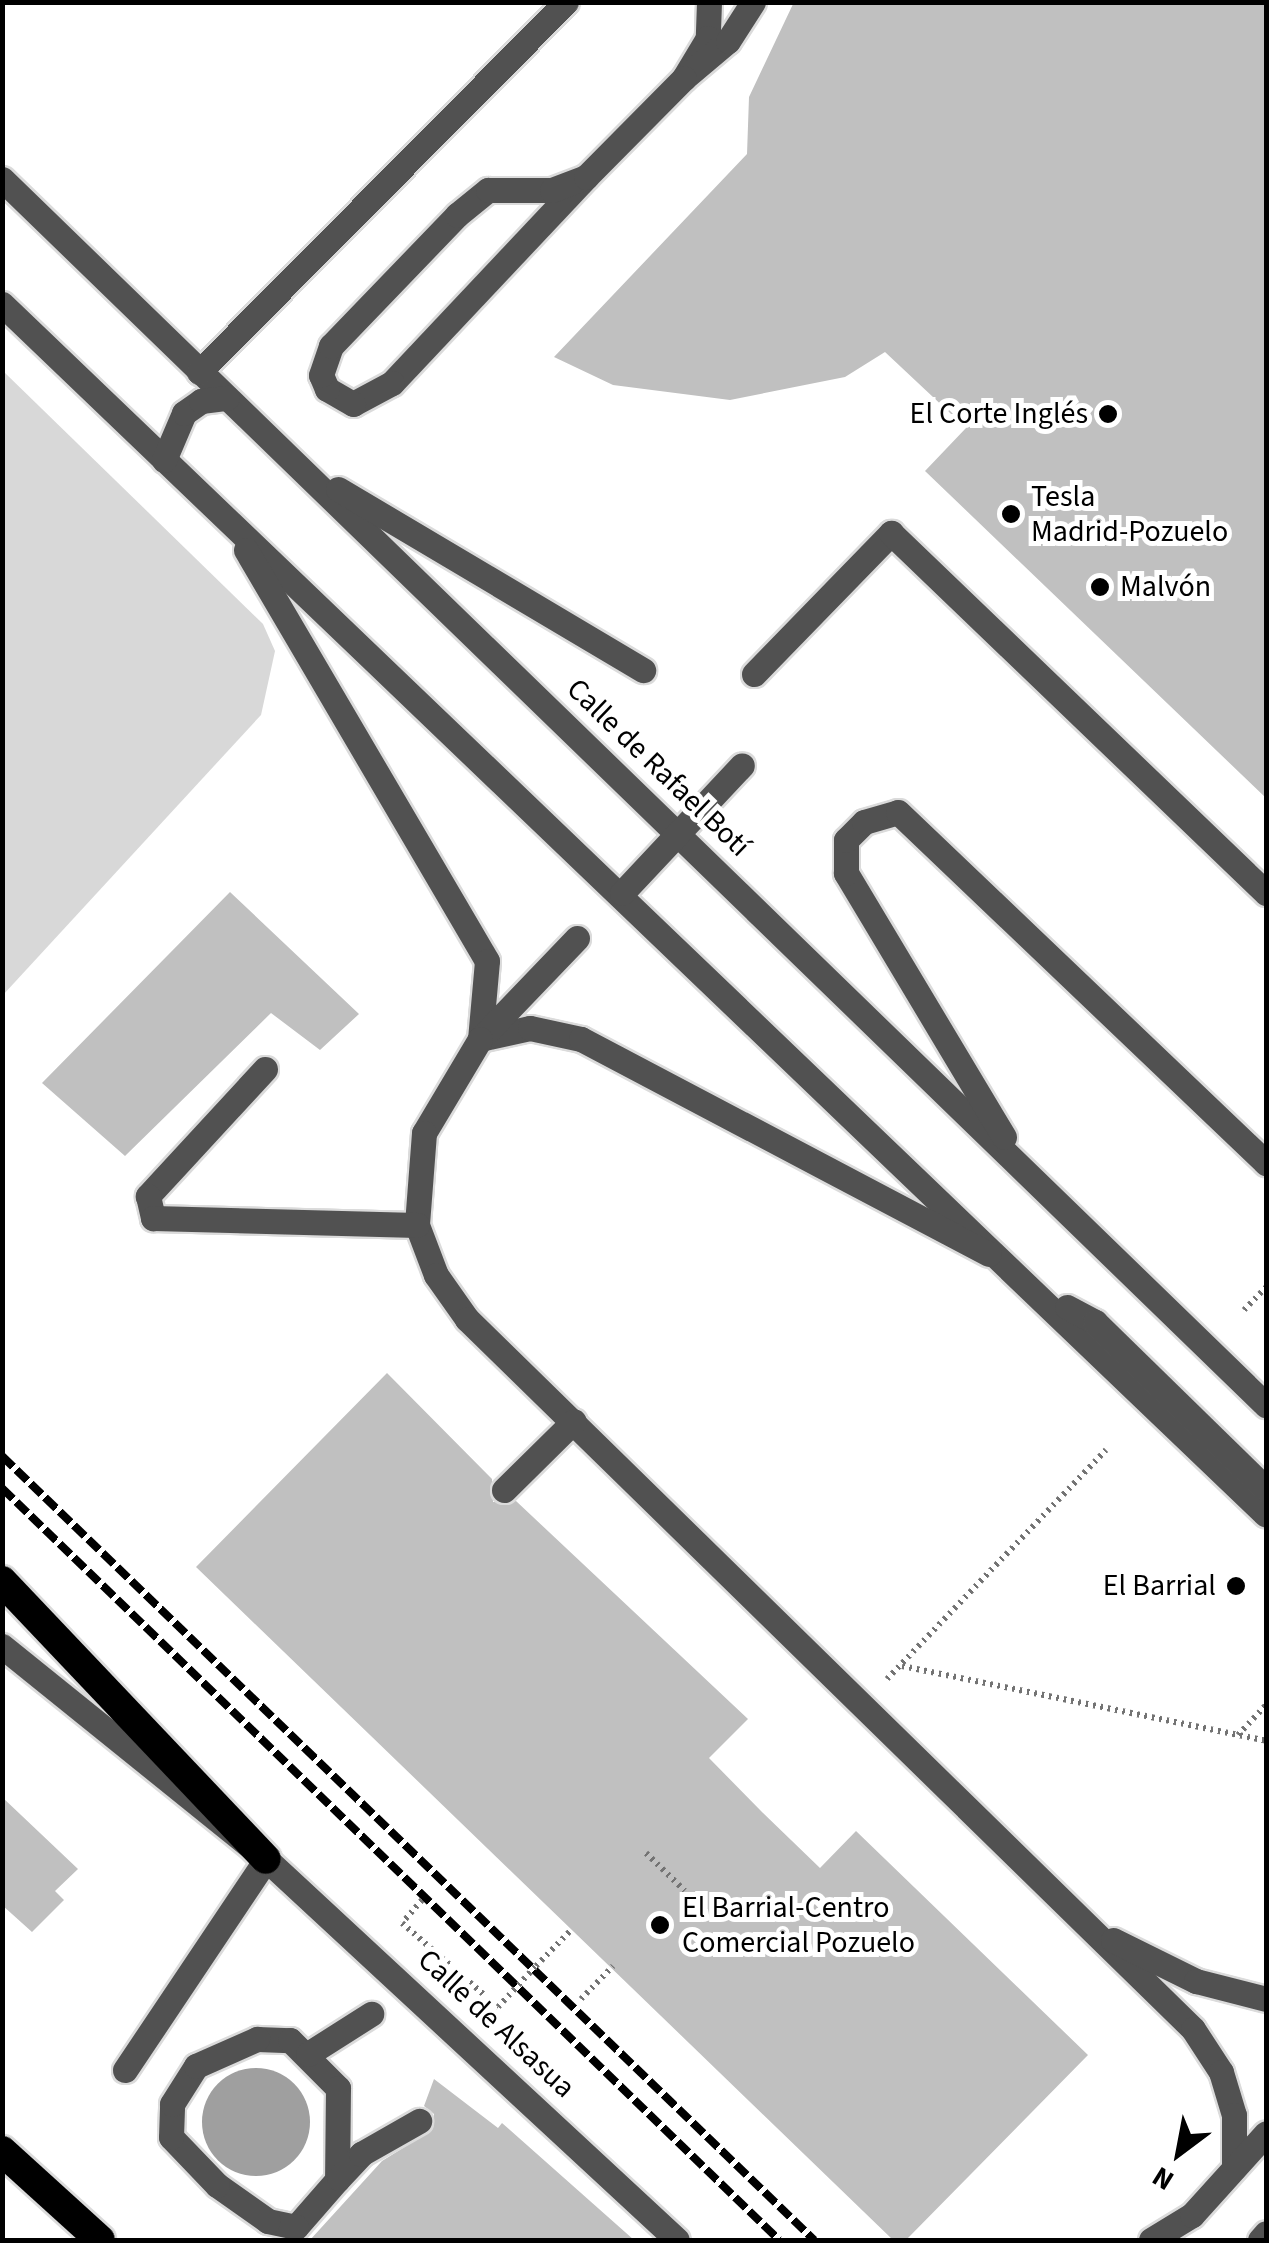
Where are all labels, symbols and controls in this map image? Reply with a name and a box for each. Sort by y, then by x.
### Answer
place label: El Corte Inglés [910,396,1088,432]
marker: El Corte Inglés [1097,403,1119,425]
place label: Tesla Madrid-Pozuelo [1031,479,1228,550]
marker: Tesla Madrid-Pozuelo [1000,503,1022,525]
place label: Malvón [1120,569,1211,605]
marker: Malvón [1089,576,1111,598]
street label: Calle de Rafael Botí [559,671,757,865]
place label: El Barrial [1103,1568,1216,1604]
marker: El Barrial [1225,1575,1247,1597]
place label: El Barrial-Centro Comercial Pozuelo [682,1890,915,1960]
marker: El Barrial-Centro Comercial Pozuelo [647,1912,673,1938]
street label: Calle de Alsasua [410,1942,582,2106]
north arrow [1129,2103,1229,2203]
text: N [1145,2157,1182,2200]

